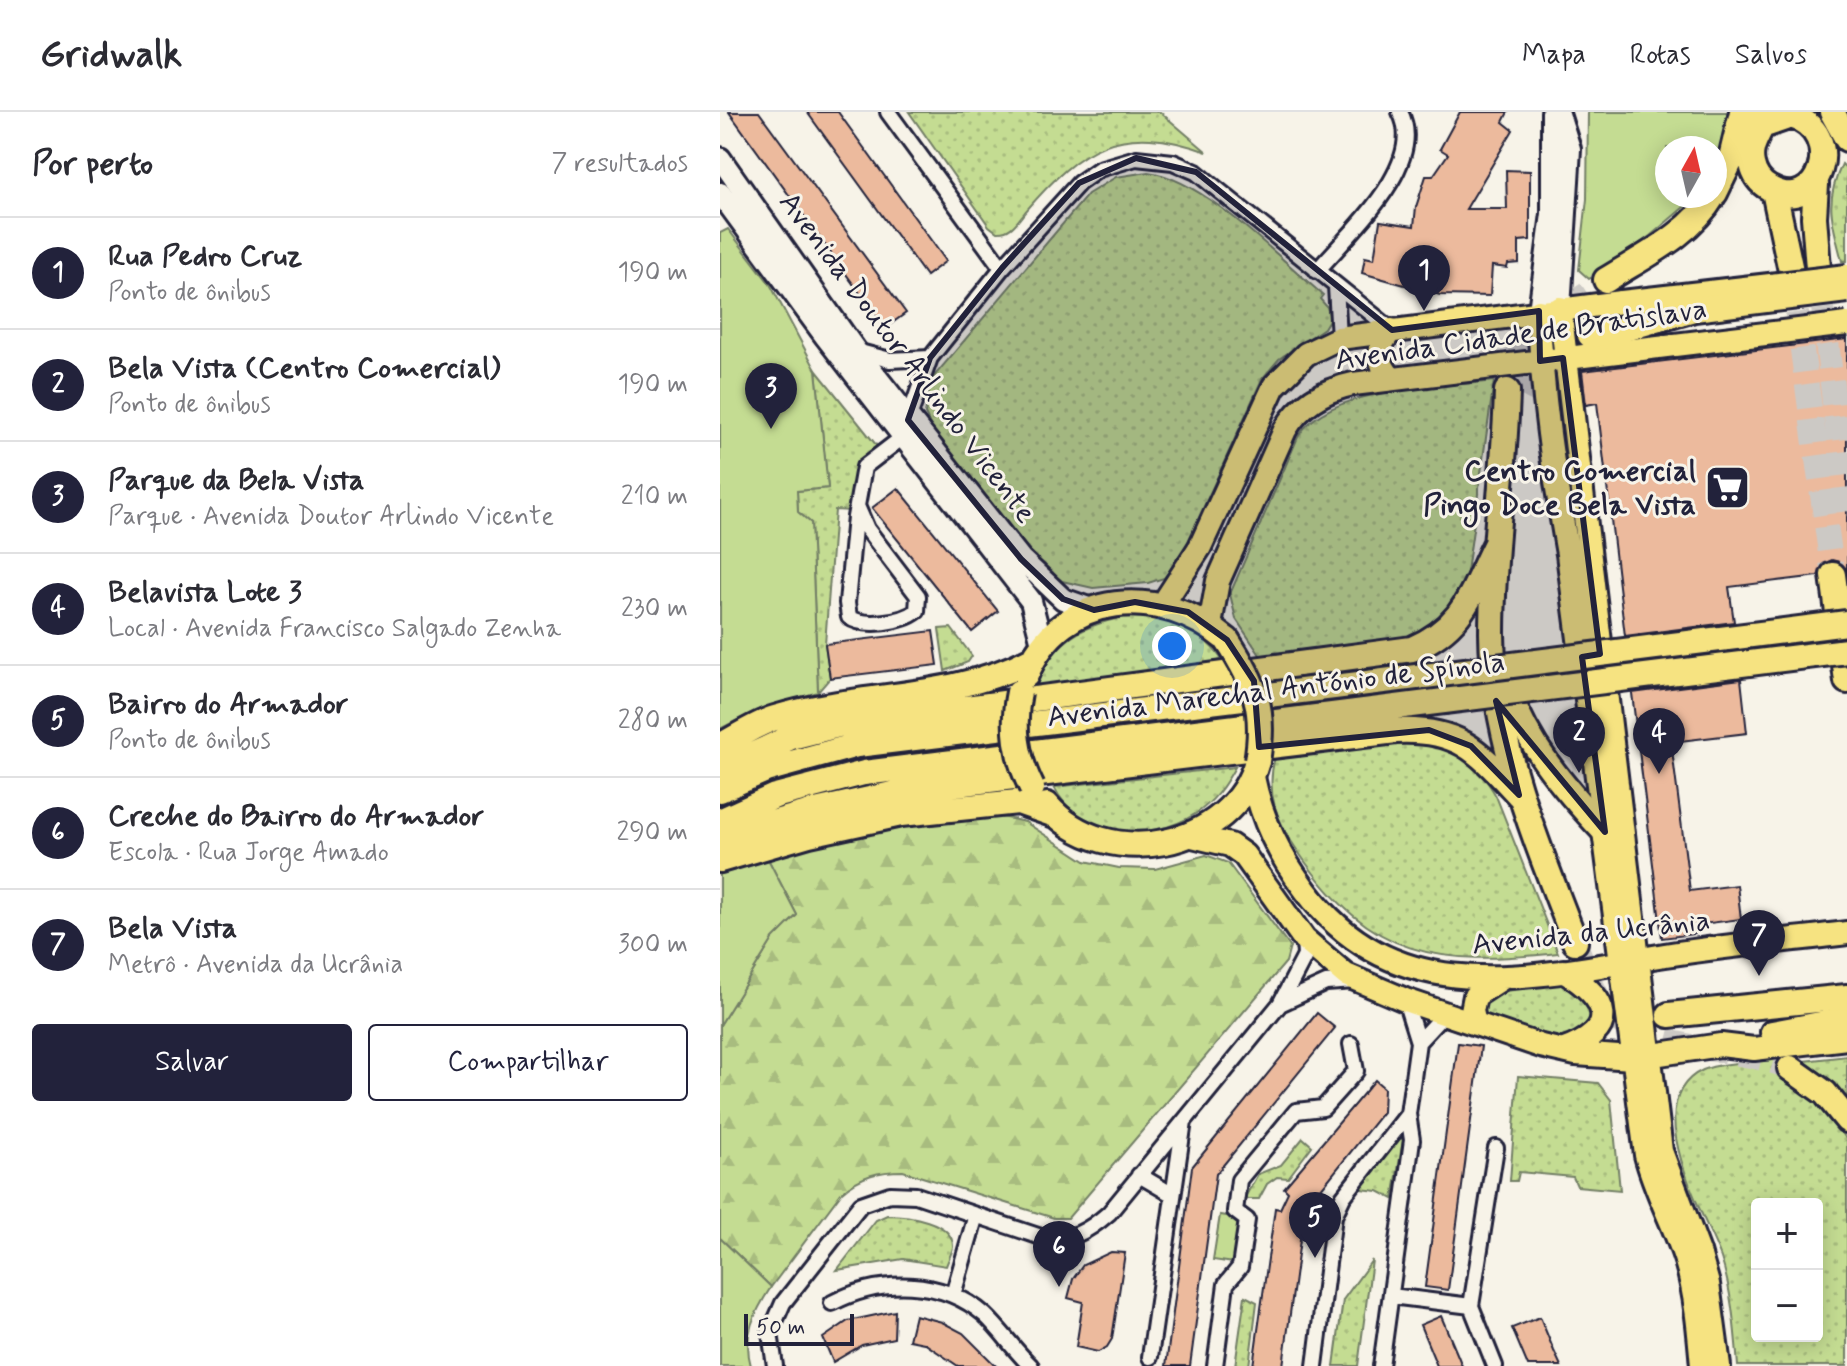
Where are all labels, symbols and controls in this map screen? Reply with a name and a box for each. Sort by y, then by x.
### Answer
text: Gridwalk [40,31,182,80]
text: Mapa [1522,37,1586,74]
text: Rotas [1630,37,1691,74]
text: Salvos [1735,37,1807,74]
north arrow [1655,136,1727,208]
text: Por perto [32,142,153,187]
text: 7 resultados [552,147,688,181]
street label: Avenida Doutor Arlindo Vicente [770,184,1044,532]
text: Rua Pedro Cruz [108,237,302,276]
pin: 1 [1398,245,1450,311]
text: 1 [52,256,64,290]
text: 190 m [618,256,688,290]
text: Ponto de ônibus [108,276,271,310]
street label: Avenida Cidade de Bratislava [1333,290,1709,380]
text: Bela Vista (Centro Comercial) [108,349,500,388]
pin: 3 [745,363,797,429]
text: 2 [52,368,64,402]
text: 190 m [618,368,688,402]
text: Ponto de ônibus [108,388,271,422]
place label: Centro Comercial Pingo Doce Bela Vista [1423,452,1696,528]
text: Parque da Bela Vista [108,461,364,500]
supermarket icon: Centro Comercial Pingo Doce Bela Vista [1703,464,1751,512]
text: 3 [52,480,64,514]
text: 210 m [621,480,688,514]
text: Parque · Avenida Doutor Arlindo Vicente [108,500,554,534]
text: Belavista Lote 3 [108,573,302,612]
text: 4 [50,592,66,626]
text: 230 m [621,592,688,626]
text: Local · Avenida Francisco Salgado Zenha [108,612,561,646]
your location [1152,626,1192,666]
street label: Avenida Marechal António de Spínola [1045,643,1507,737]
text: Bairro do Armador [108,685,349,724]
text: 5 [50,704,66,738]
text: 280 m [618,704,688,738]
pin: 2 [1553,707,1605,773]
pin: 4 [1633,708,1685,774]
text: Ponto de ônibus [108,724,271,758]
text: Creche do Bairro do Armador [108,797,484,836]
text: 6 [51,816,65,850]
text: 290 m [616,816,688,850]
text: Escola · Rua Jorge Amado [108,836,389,870]
street label: Avenida da Ucrânia [1470,901,1712,965]
text: Bela Vista [108,909,237,948]
pin: 7 [1733,910,1785,976]
text: 7 [50,928,66,962]
text: 300 m [618,928,688,962]
text: Metrô · Avenida da Ucrânia [108,948,403,982]
button: Salvar [32,1024,352,1101]
button: Compartilhar [368,1024,688,1101]
pin: 5 [1289,1192,1341,1258]
map controls [1751,1198,1823,1342]
button: + [1751,1198,1823,1270]
pin: 6 [1033,1221,1085,1287]
button: − [1751,1270,1823,1342]
scale bar [744,1310,854,1346]
text: 50 m [756,1314,805,1342]

